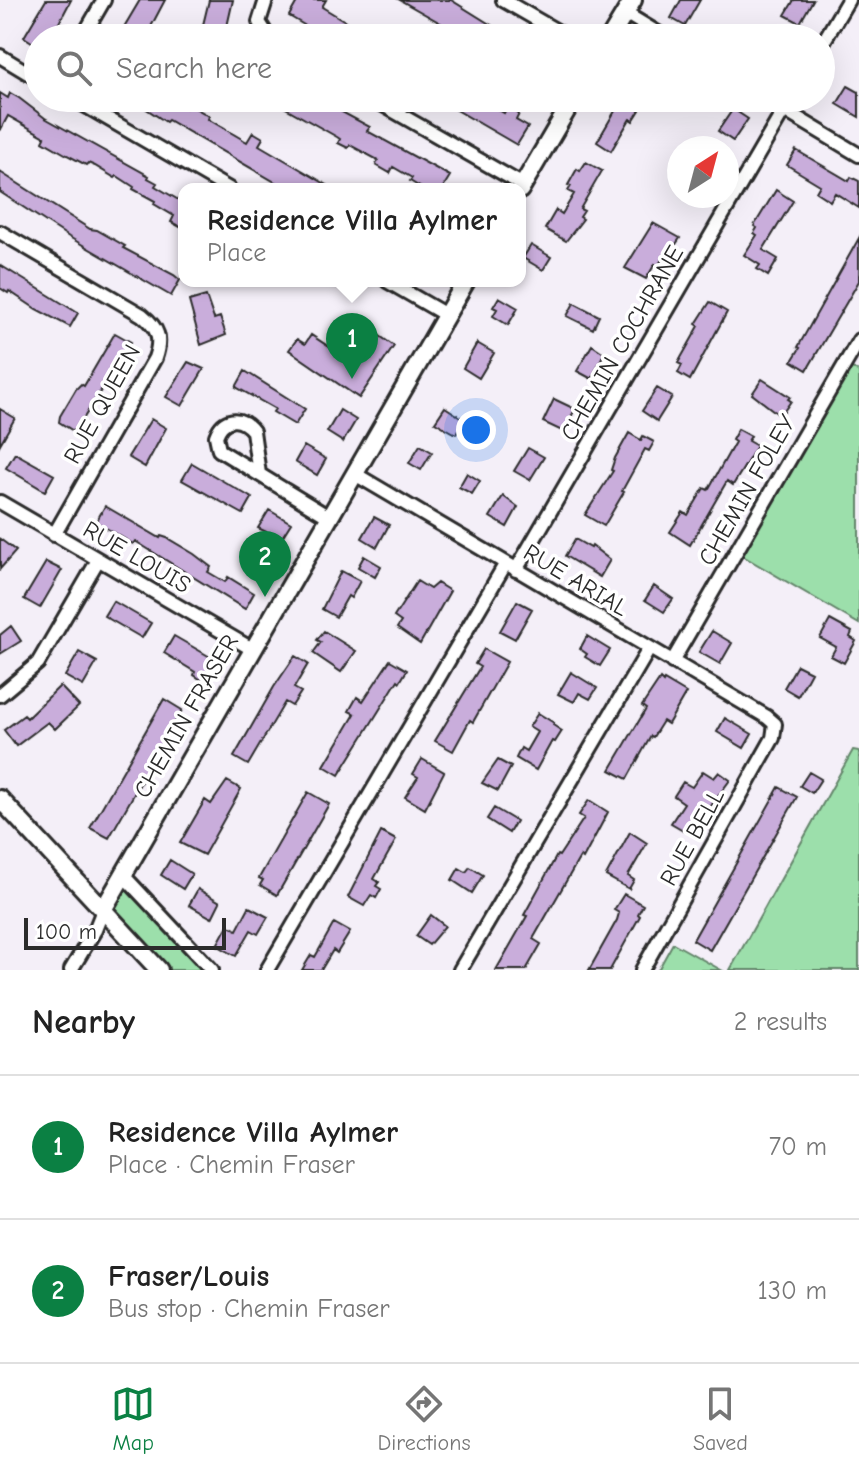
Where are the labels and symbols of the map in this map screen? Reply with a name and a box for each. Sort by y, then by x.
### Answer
north arrow [667,136,739,208]
street label: CHEMIN COCHRANE [555,240,689,446]
pin: 1 [326,313,378,379]
street label: RUE QUEEN [58,340,146,468]
street label: CHEMIN FOLEY [693,409,802,570]
your location [456,410,496,450]
street label: RUE LOUIS [78,515,196,599]
pin: 2 [239,531,291,597]
street label: RUE ARIAL [519,538,633,622]
street label: CHEMIN FRASER [128,629,244,803]
street label: RUE BELL [654,784,730,890]
scale bar [24,914,226,950]

